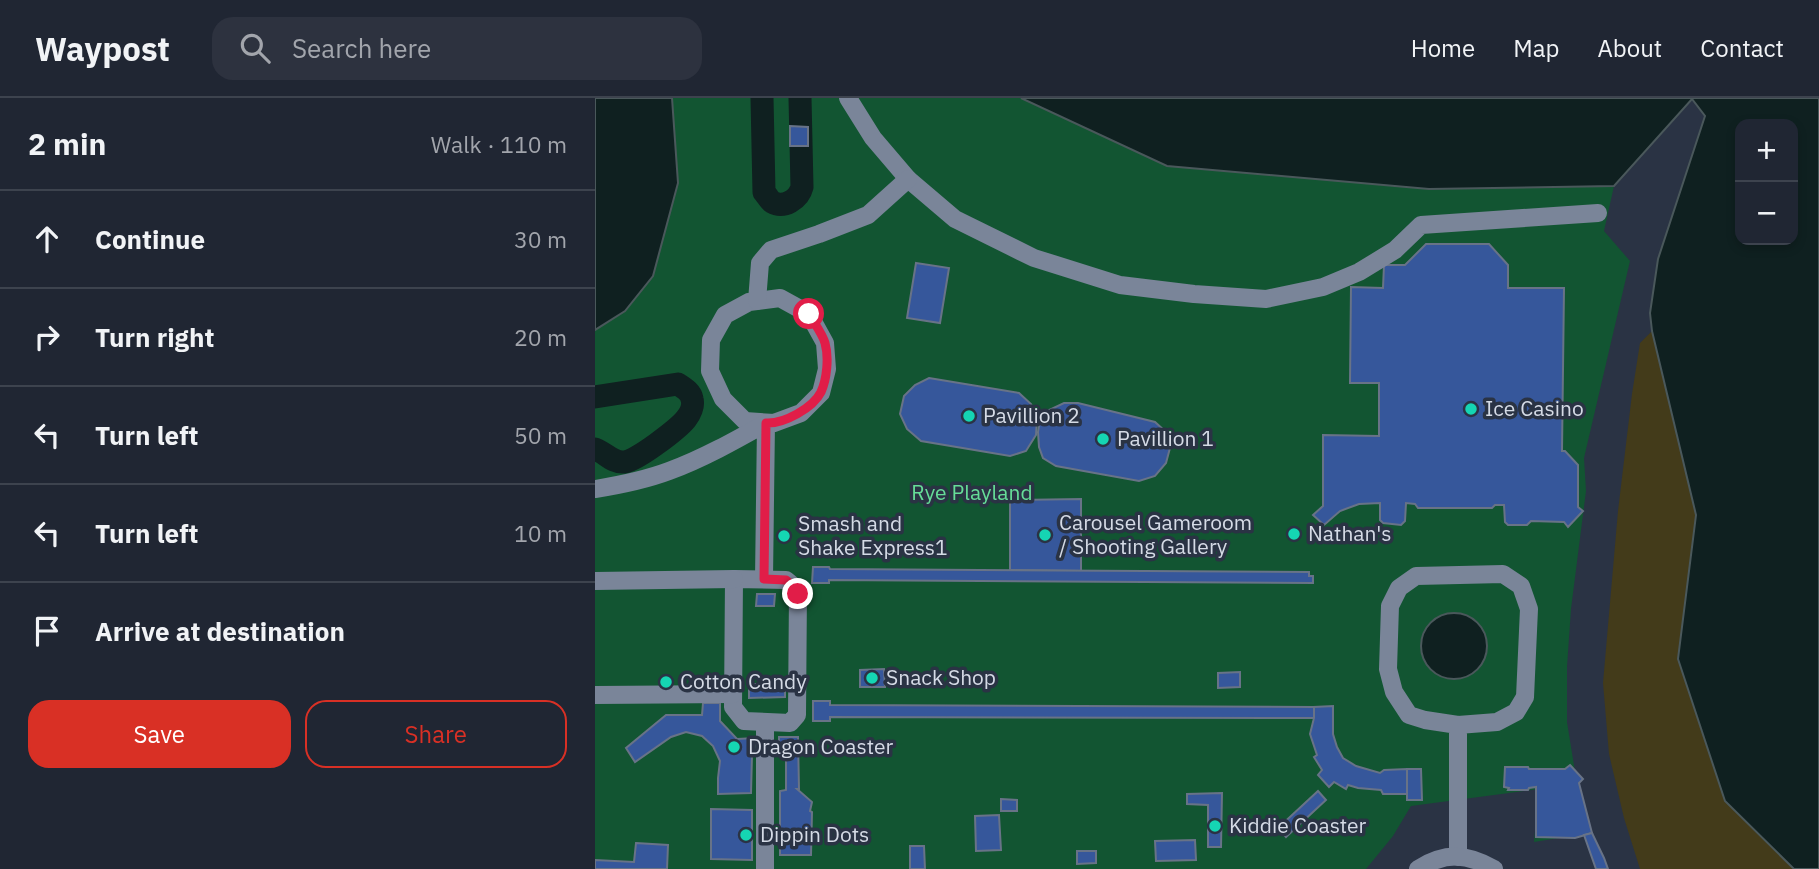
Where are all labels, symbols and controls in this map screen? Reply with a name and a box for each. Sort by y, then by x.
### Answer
search box [212,17,702,80]
text: Waypost [35,27,170,70]
icon: search [236,29,274,67]
text: Search here [292,31,431,65]
text: Home [1411,32,1475,64]
text: Map [1513,32,1559,64]
text: About [1597,32,1662,64]
text: Contact [1700,32,1784,64]
map controls [1735,119,1798,245]
button: + [1735,119,1798,182]
text: 2 min [28,124,106,163]
text: Walk · 110 m [431,129,567,159]
button: − [1735,182,1798,245]
icon: ahead [28,220,66,258]
text: Continue [95,222,205,256]
text: 30 m [514,224,567,254]
route start [793,298,824,329]
icon: right [28,318,66,356]
text: Turn right [95,320,214,354]
text: 20 m [514,322,567,352]
place label: Ice Casino [1485,394,1584,422]
place label: Pavillion 2 [983,401,1080,429]
marker: Ice Casino [1463,401,1479,417]
marker: Pavillion 2 [961,408,977,424]
icon: left [28,416,66,454]
text: Turn left [95,418,198,452]
text: 50 m [514,420,567,450]
place label: Pavillion 1 [1117,424,1214,452]
marker: Pavillion 1 [1095,431,1111,447]
park label: Rye Playland [911,478,1033,506]
place label: Carousel Gameroom / Shooting Gallery [1059,508,1252,560]
place label: Smash and Shake Express1 [798,509,948,561]
icon: left [28,514,66,552]
text: Turn left [95,516,198,550]
text: 10 m [514,518,567,548]
place label: Nathan's [1308,519,1392,547]
marker: Nathan's [1286,526,1302,542]
marker: Carousel Gameroom / Shooting Gallery [1037,527,1053,543]
marker: Smash and Shake Express1 [776,528,792,544]
route end [782,578,813,609]
icon: arrive [28,612,66,650]
text: Arrive at destination [95,614,345,648]
place label: Snack Shop [886,663,996,691]
place label: Cotton Candy [680,667,807,695]
marker: Snack Shop [864,670,880,686]
marker: Cotton Candy [658,674,674,690]
button: Save [28,700,291,768]
button: Share [305,700,567,768]
place label: Dragon Coaster [748,732,893,760]
marker: Dragon Coaster [726,739,742,755]
place label: Kiddie Coaster [1229,811,1367,839]
marker: Kiddie Coaster [1207,818,1223,834]
place label: Dippin Dots [760,820,869,848]
marker: Dippin Dots [738,827,754,843]

